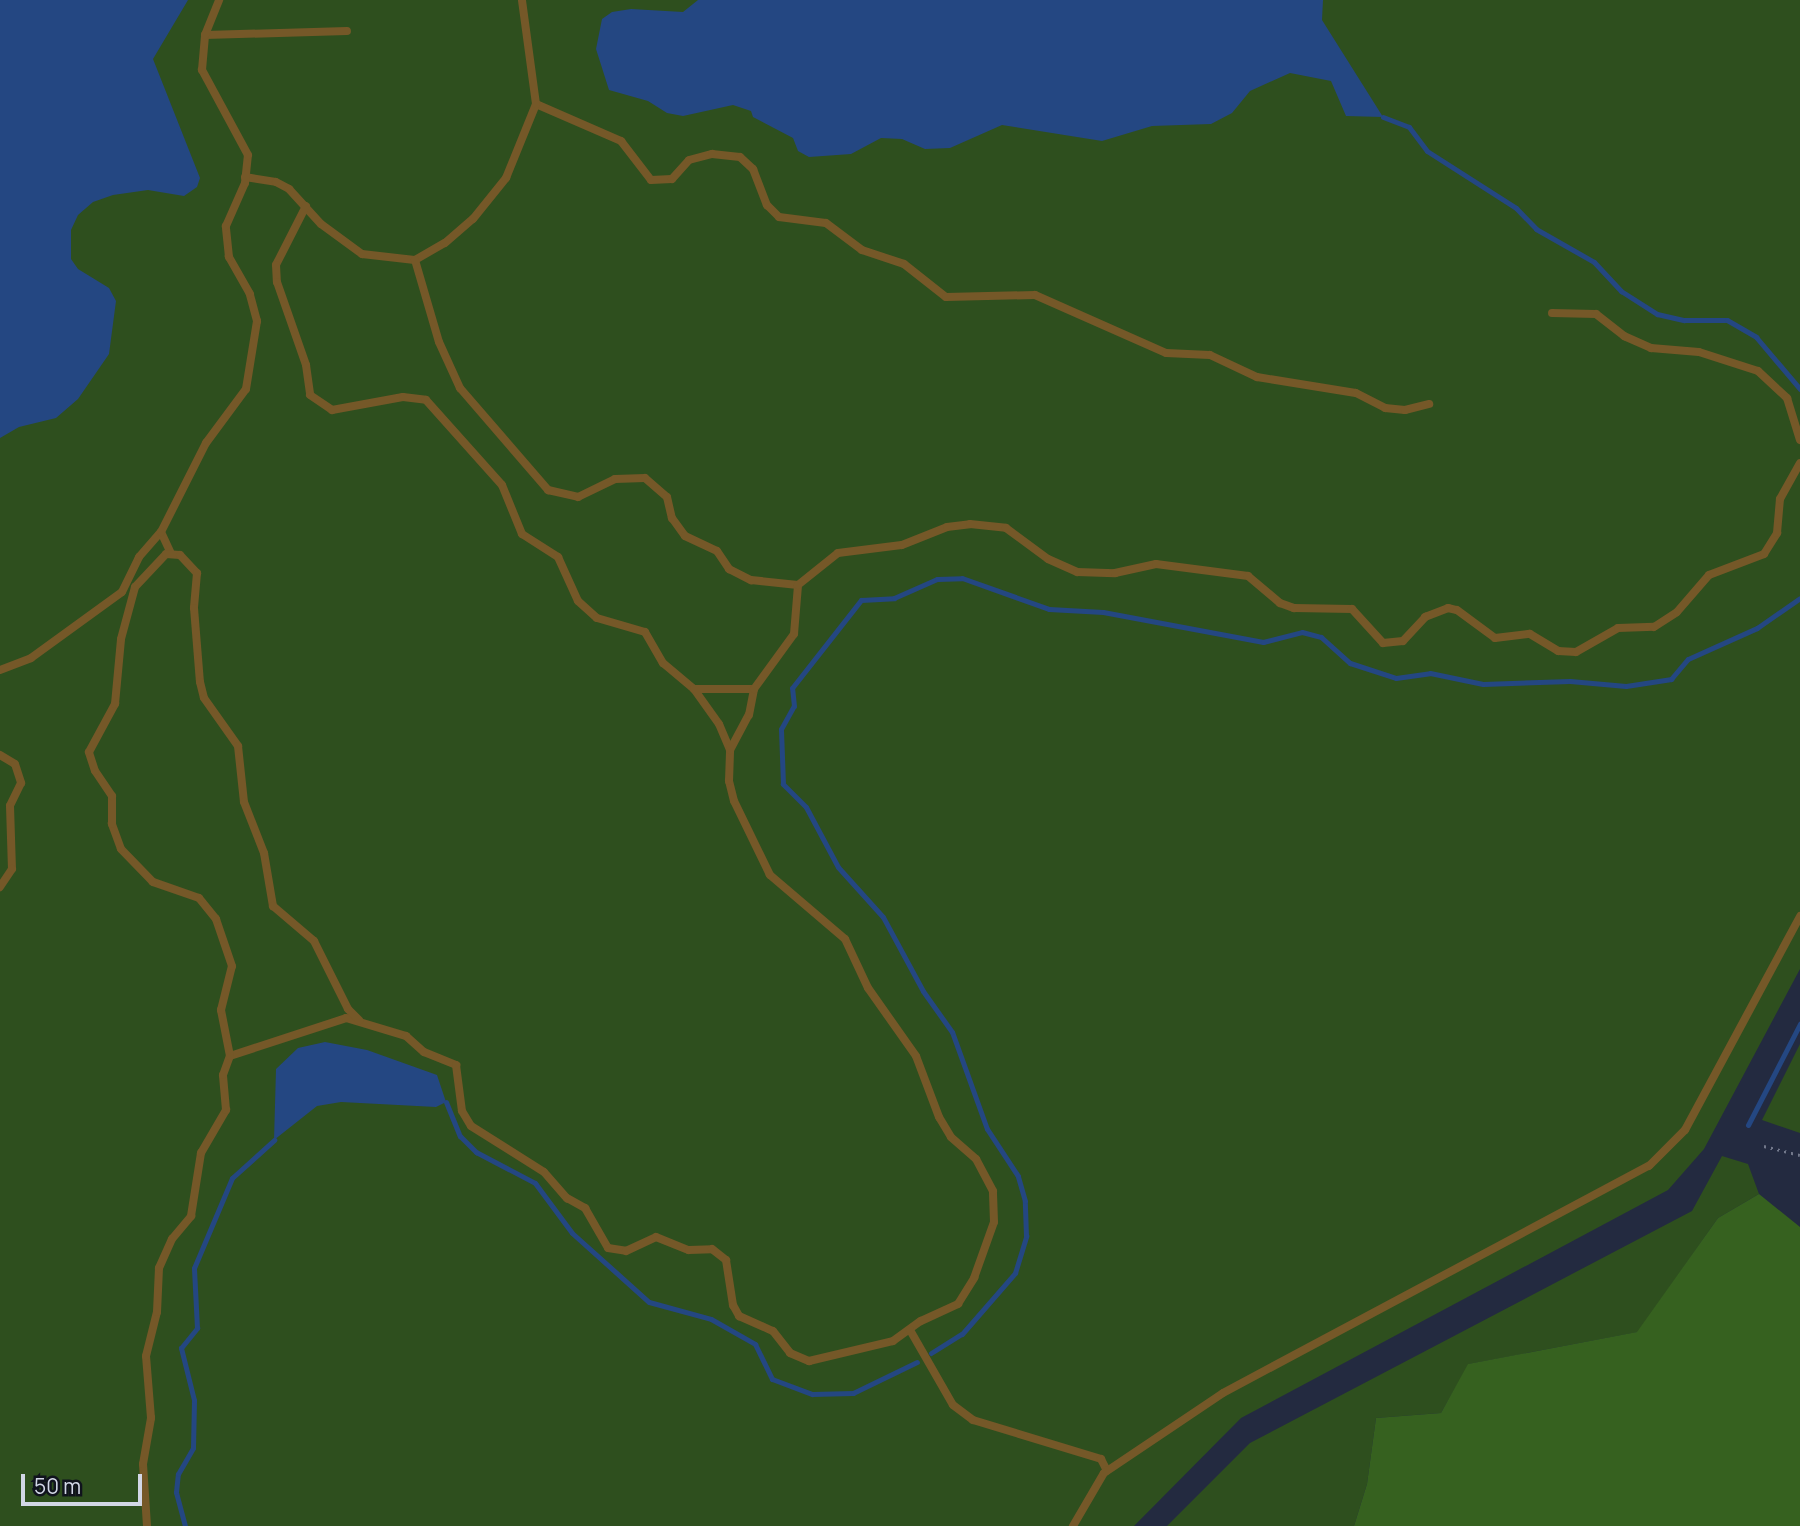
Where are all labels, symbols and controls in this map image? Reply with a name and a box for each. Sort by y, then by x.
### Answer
scale bar [24,1460,145,1504]
text: 50 m [34,1472,81,1500]

